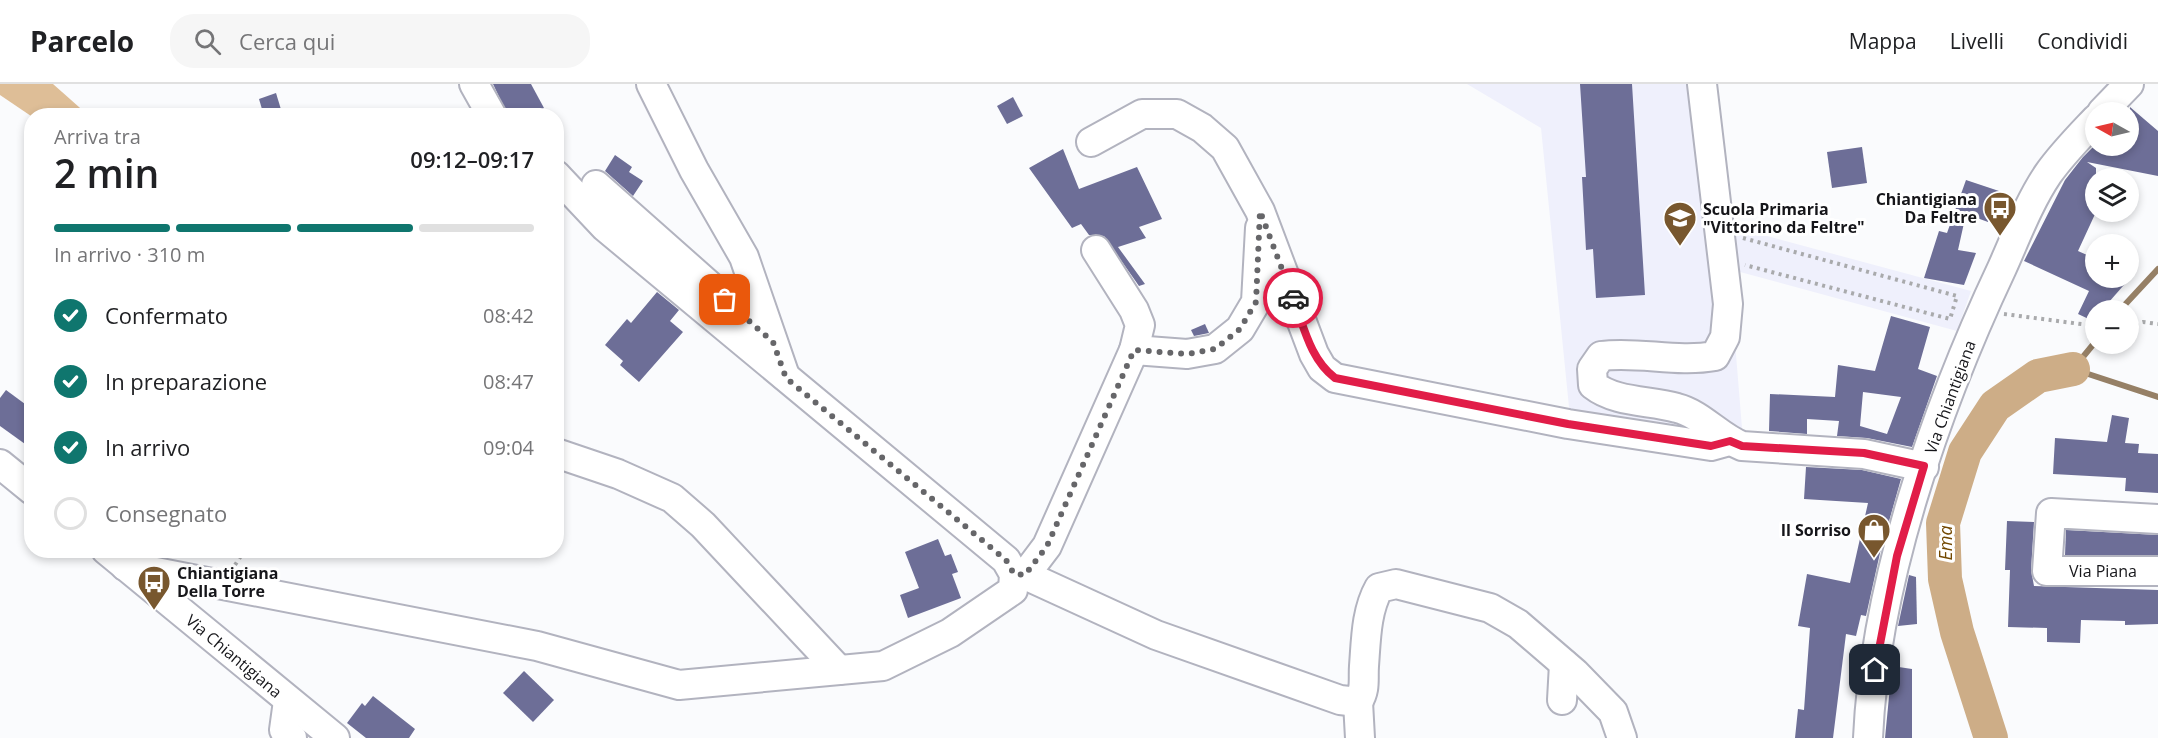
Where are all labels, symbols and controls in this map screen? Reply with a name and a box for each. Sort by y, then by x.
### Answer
search box [170,14,590,68]
text: Parcelo [30,22,134,60]
icon: search [191,25,224,58]
text: Cerca qui [239,26,335,56]
text: Mappa [1849,27,1917,55]
text: Livelli [1950,27,2004,55]
text: Condividi [2037,27,2128,55]
north arrow [2085,102,2139,156]
map controls [2085,102,2139,354]
text: Arriva tra [54,123,141,150]
text: 09:12–09:17 [410,144,534,174]
text: 2 min [54,146,159,199]
button: layers [2085,168,2139,222]
place label: Chiantigiana Da Feltre [1876,188,1977,228]
bus stop icon: Chiantigiana Da Feltre [1982,190,2018,237]
place label: Scuola Primaria "Vittorino da Feltre" [1703,198,1865,238]
school or university icon: Scuola Primaria "Vittorino da Feltre" [1662,200,1698,247]
button: + [2085,234,2139,288]
text: In arrivo · 310 m [54,241,205,268]
courier [1263,268,1323,328]
pin [699,274,750,325]
icon: car [1277,282,1310,315]
icon: bag [708,283,741,316]
icon: check [54,299,87,332]
text: Confermato [105,300,228,330]
button: − [2085,300,2139,354]
text: 08:42 [483,302,534,329]
street label: Via Chiantigiana [1919,337,1981,457]
icon: check [54,365,87,398]
text: In preparazione [105,366,267,396]
text: 08:47 [483,368,534,395]
icon: check [54,431,87,464]
text: In arrivo [105,432,190,462]
text: 09:04 [483,434,534,461]
text: Consegnato [105,498,227,528]
shop icon: Il Sorriso [1856,512,1892,559]
place label: Il Sorriso [1781,519,1851,541]
water label: Ema [1933,525,1957,561]
street label: Via Piana [2069,560,2137,582]
place label: Chiantigiana Della Torre [177,562,278,602]
bus stop icon: Chiantigiana Della Torre [136,564,172,611]
street label: Via Chiantigiana [181,609,287,703]
pin [1849,644,1900,695]
icon: home [1858,653,1891,686]

